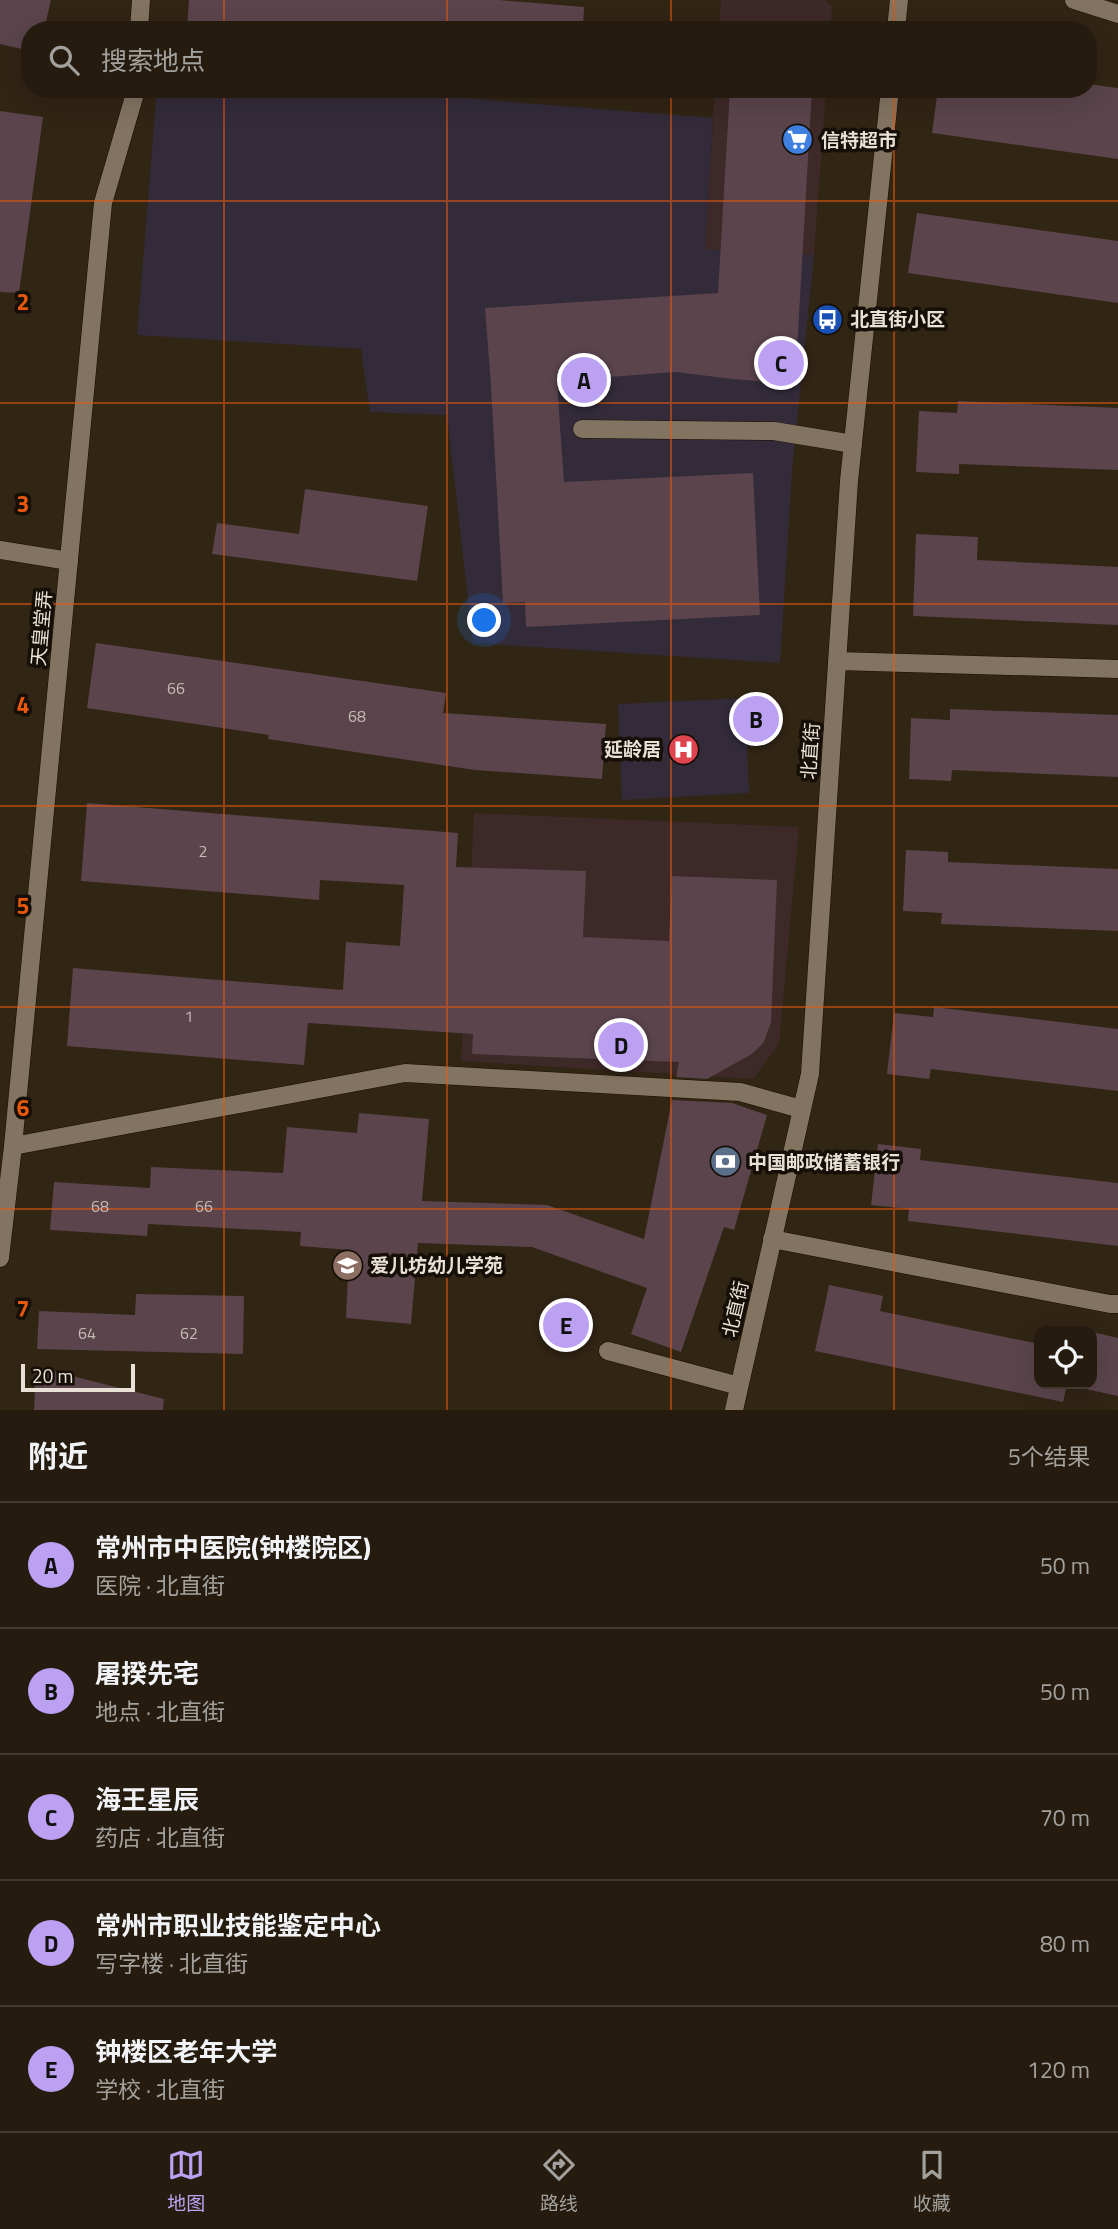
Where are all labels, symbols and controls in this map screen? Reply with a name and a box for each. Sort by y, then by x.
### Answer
search box [21,21,1097,98]
icon: search [45,41,83,79]
text: 搜索地点 [101,41,205,80]
supermarket icon: 信特超市 [781,123,815,157]
place label: 信特超市 [821,125,897,154]
text: 2 [17,284,29,319]
bus stop icon: 北直街小区 [810,302,844,336]
place label: 北直街小区 [850,304,945,333]
pin: C [758,337,804,389]
pin: A [561,354,607,406]
text: 3 [17,486,29,521]
street label: 天皇堂弄 [23,589,58,667]
your location [467,603,501,637]
house number: 66 [167,676,185,700]
text: 4 [17,687,29,722]
pin: B [733,693,779,745]
house number: 68 [348,704,366,728]
street label: 北直街 [793,722,826,780]
hospital icon: 延龄居 [667,732,701,766]
place label: 延龄居 [604,734,661,763]
house number: 2 [199,839,207,863]
text: 5 [17,888,29,923]
house number: 1 [185,1004,193,1028]
pin: D [598,1019,644,1071]
text: 6 [17,1090,30,1125]
bank icon: 中国邮政储蓄银行 [708,1145,742,1179]
place label: 中国邮政储蓄银行 [748,1147,900,1176]
house number: 68 [91,1194,109,1218]
house number: 66 [195,1194,213,1218]
school or university icon: 爱儿坊幼儿学苑 [330,1248,364,1282]
place label: 爱儿坊幼儿学苑 [370,1250,503,1279]
street label: 北直街 [714,1278,755,1340]
text: 7 [17,1291,29,1326]
pin: E [543,1299,589,1351]
house number: 64 [78,1321,96,1345]
house number: 62 [180,1321,198,1345]
map controls [1034,1326,1097,1389]
button: locate [1034,1326,1097,1389]
scale bar [21,1361,135,1393]
text: 20 m [32,1361,73,1390]
text: 附近 [28,1433,88,1479]
text: 5个结果 [1008,1439,1090,1474]
text: 常州市中医院(钟楼院区) [95,1528,371,1567]
text: A [44,1548,58,1583]
text: 50 m [1040,1548,1090,1583]
text: 医院 · 北直街 [95,1568,225,1603]
text: 屠揆先宅 [95,1654,199,1693]
text: B [44,1674,58,1709]
text: 50 m [1040,1674,1090,1709]
text: 地点 · 北直街 [95,1694,225,1729]
text: 海王星辰 [95,1780,199,1819]
text: C [45,1800,57,1835]
text: 70 m [1040,1800,1090,1835]
text: 药店 · 北直街 [95,1820,225,1855]
text: 常州市职业技能鉴定中心 [95,1906,381,1945]
text: D [44,1926,58,1961]
text: 80 m [1040,1926,1090,1961]
text: 写字楼 · 北直街 [95,1946,248,1981]
text: 钟楼区老年大学 [95,2032,277,2071]
text: E [45,2052,57,2087]
text: 120 m [1027,2052,1090,2087]
text: 学校 · 北直街 [95,2072,225,2107]
tab: 地图 [167,2146,205,2217]
tab: 路线 [540,2146,578,2217]
tab: 收藏 [913,2146,951,2217]

